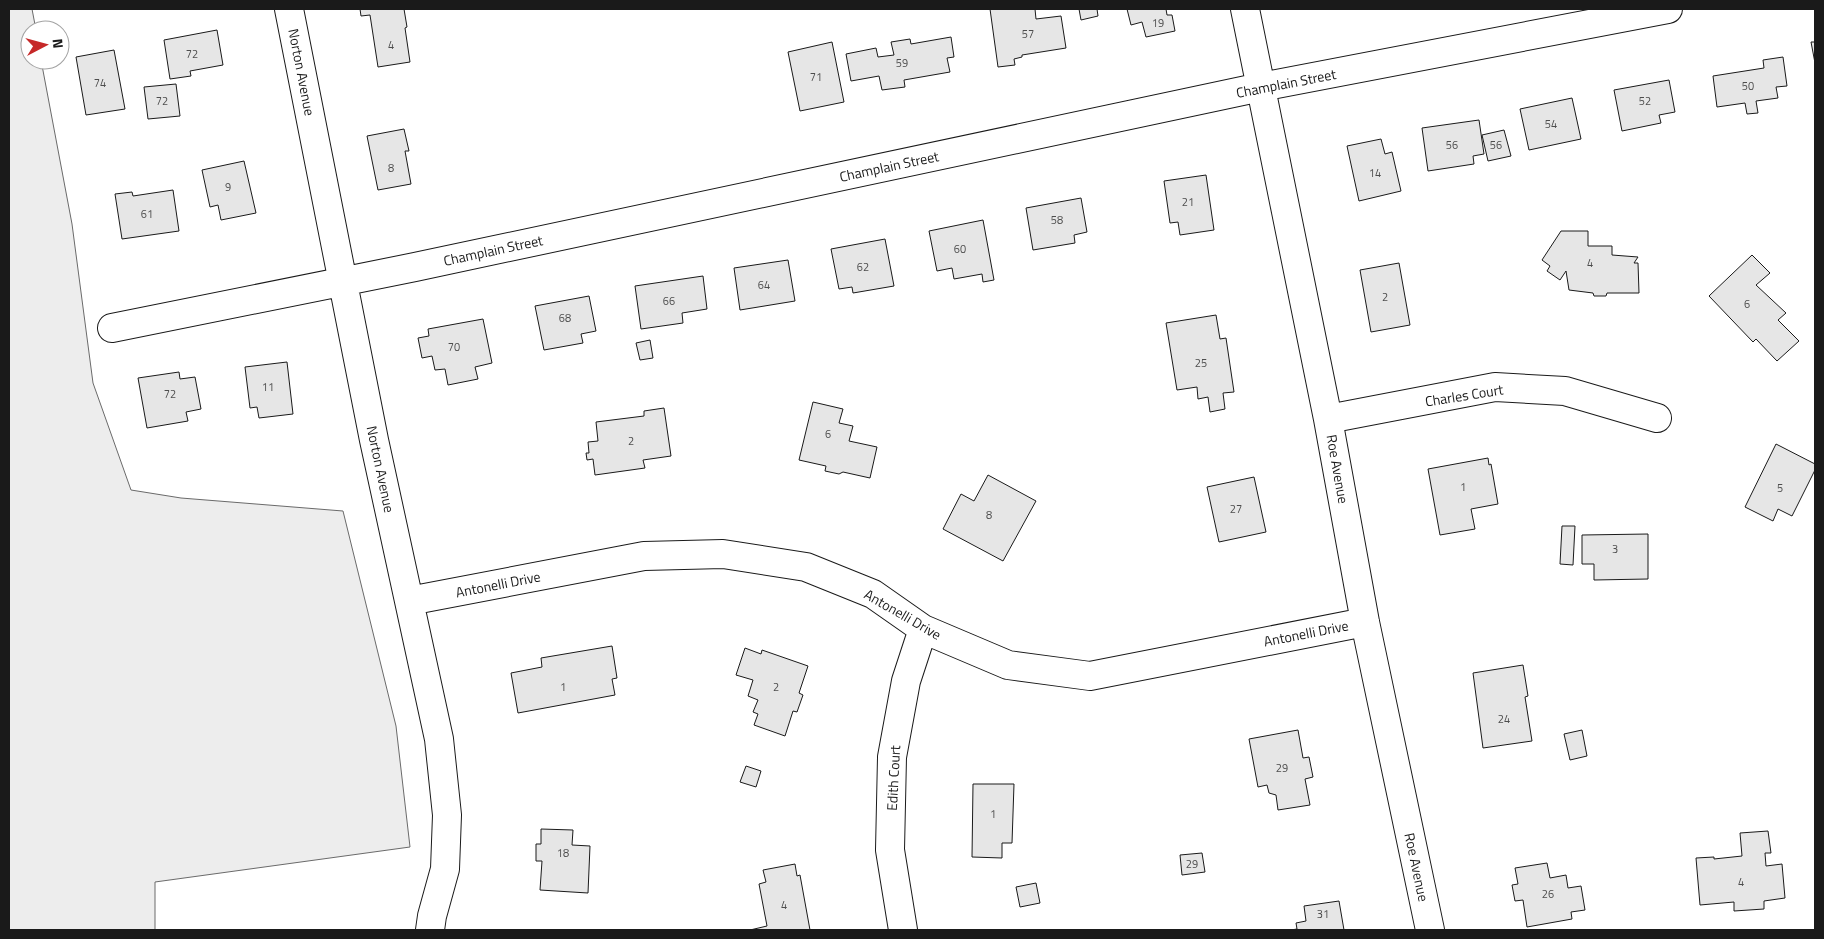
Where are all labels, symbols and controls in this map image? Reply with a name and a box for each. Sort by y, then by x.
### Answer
house number: 19 [1152,15,1164,31]
north arrow [20,20,70,70]
house number: 57 [1022,26,1034,42]
street label: Norton Avenue [283,27,321,117]
house number: 4 [388,37,394,53]
text: N [47,38,69,50]
house number: 72 [186,46,198,62]
house number: 59 [896,55,908,71]
street label: Champlain Street [1234,63,1338,103]
house number: 71 [810,69,822,85]
house number: 74 [94,75,106,91]
house number: 50 [1742,78,1754,94]
house number: 72 [156,93,168,109]
house number: 52 [1639,93,1651,109]
house number: 54 [1545,116,1557,132]
house number: 56 [1446,137,1458,153]
house number: 56 [1490,137,1502,153]
street label: Champlain Street [837,145,941,187]
house number: 8 [388,160,394,176]
house number: 14 [1369,165,1381,181]
house number: 9 [225,179,231,195]
house number: 21 [1182,194,1194,210]
house number: 61 [141,206,153,222]
house number: 58 [1051,212,1063,228]
street label: Champlain Street [441,229,545,271]
house number: 60 [954,241,966,257]
house number: 4 [1587,255,1593,271]
house number: 62 [857,259,869,275]
house number: 64 [758,277,770,293]
house number: 2 [1382,289,1388,305]
house number: 66 [663,293,675,309]
house number: 6 [1744,296,1750,312]
house number: 68 [559,310,571,326]
house number: 70 [448,339,460,355]
house number: 25 [1195,355,1207,371]
street label: Charles Court [1423,378,1505,412]
house number: 11 [262,379,274,395]
house number: 72 [164,386,176,402]
street label: Norton Avenue [362,424,400,514]
house number: 6 [825,426,831,442]
house number: 2 [628,433,634,449]
street label: Roe Avenue [1322,433,1354,505]
house number: 1 [1460,479,1466,495]
house number: 5 [1777,480,1783,496]
house number: 27 [1230,501,1242,517]
house number: 8 [986,507,992,523]
house number: 3 [1612,541,1618,557]
street label: Antonelli Drive [454,565,542,603]
street label: Antonelli Drive [861,583,945,645]
street label: Antonelli Drive [1262,614,1350,652]
house number: 1 [560,679,566,695]
house number: 2 [773,679,779,695]
house number: 24 [1498,711,1510,727]
street label: Edith Court [881,745,905,811]
house number: 29 [1276,760,1288,776]
house number: 1 [990,806,996,822]
street label: Roe Avenue [1399,831,1435,903]
house number: 18 [557,845,569,861]
house number: 29 [1186,856,1198,872]
house number: 4 [1738,874,1744,890]
house number: 26 [1542,886,1554,902]
house number: 4 [781,897,787,913]
house number: 31 [1317,906,1329,922]

